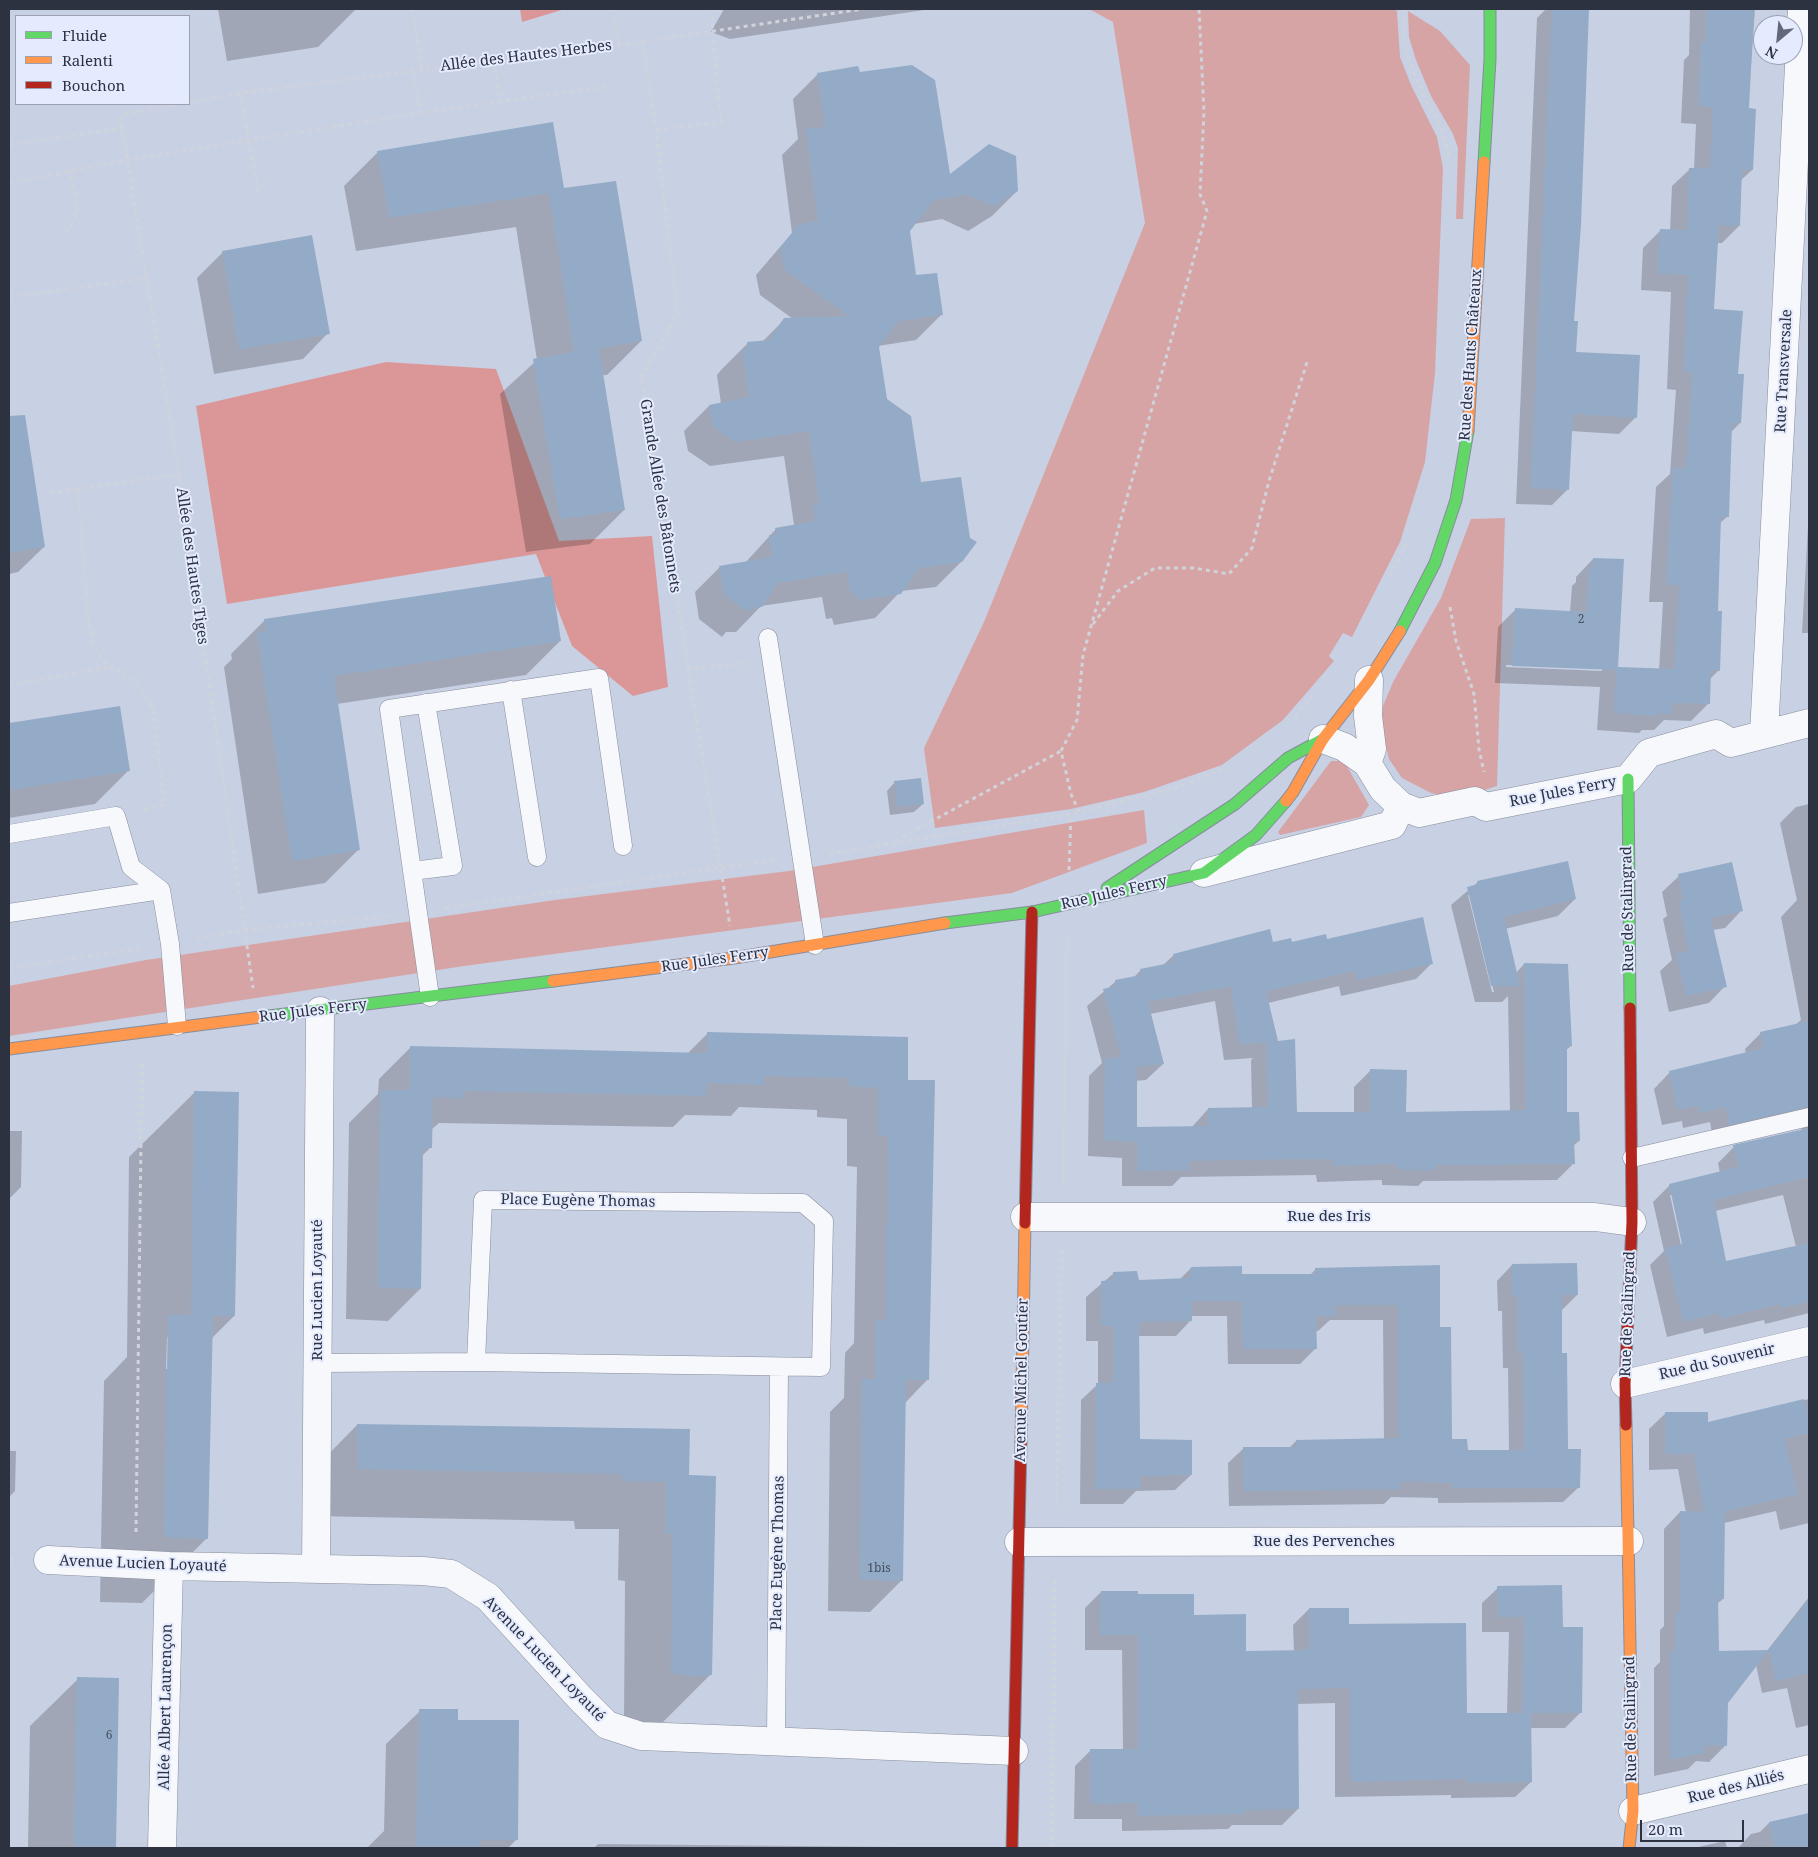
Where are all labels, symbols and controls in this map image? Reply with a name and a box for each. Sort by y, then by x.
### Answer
legend [15,15,190,105]
north arrow [1753,15,1803,65]
text: Fluide [62,25,107,45]
street label: Allée des Hautes Herbes [439,37,613,75]
text: N [1762,42,1781,64]
text: Ralenti [62,50,113,70]
text: Bouchon [62,75,125,95]
street label: Rue des Hauts Châteaux [1456,269,1486,441]
street label: Rue Transversale [1772,309,1796,433]
street label: Grande Allée des Bâtonnets [636,398,684,594]
street label: Allée des Hautes Tiges [172,486,212,646]
house number: 2 [1578,613,1584,627]
street label: Rue Jules Ferry [1508,773,1618,811]
street label: Rue de Stalingrad [1618,846,1638,972]
street label: Rue Jules Ferry [1059,872,1169,914]
street label: Rue Jules Ferry [660,944,770,976]
street label: Rue Jules Ferry [258,995,368,1027]
street label: Place Eugène Thomas [500,1191,656,1211]
street label: Rue des Iris [1287,1208,1371,1226]
street label: Rue Lucien Loyauté [309,1219,327,1361]
street label: Rue de Stalingrad [1617,1251,1639,1377]
street label: Avenue Michel Goutier [1012,1298,1032,1462]
street label: Rue du Souvenir [1657,1340,1777,1384]
street label: Place Eugène Thomas [768,1475,788,1631]
street label: Rue des Pervenches [1253,1533,1395,1551]
street label: Avenue Lucien Loyauté [59,1552,227,1576]
house number: 1bis [867,1562,891,1576]
street label: Avenue Lucien Loyauté [479,1592,609,1726]
street label: Allée Albert Laurençon [156,1624,176,1790]
street label: Rue de Stalingrad [1621,1656,1641,1782]
house number: 6 [106,1729,112,1743]
street label: Rue des Alliés [1686,1766,1786,1808]
scale bar [1643,1810,1747,1842]
text: 20 m [1648,1819,1683,1839]

